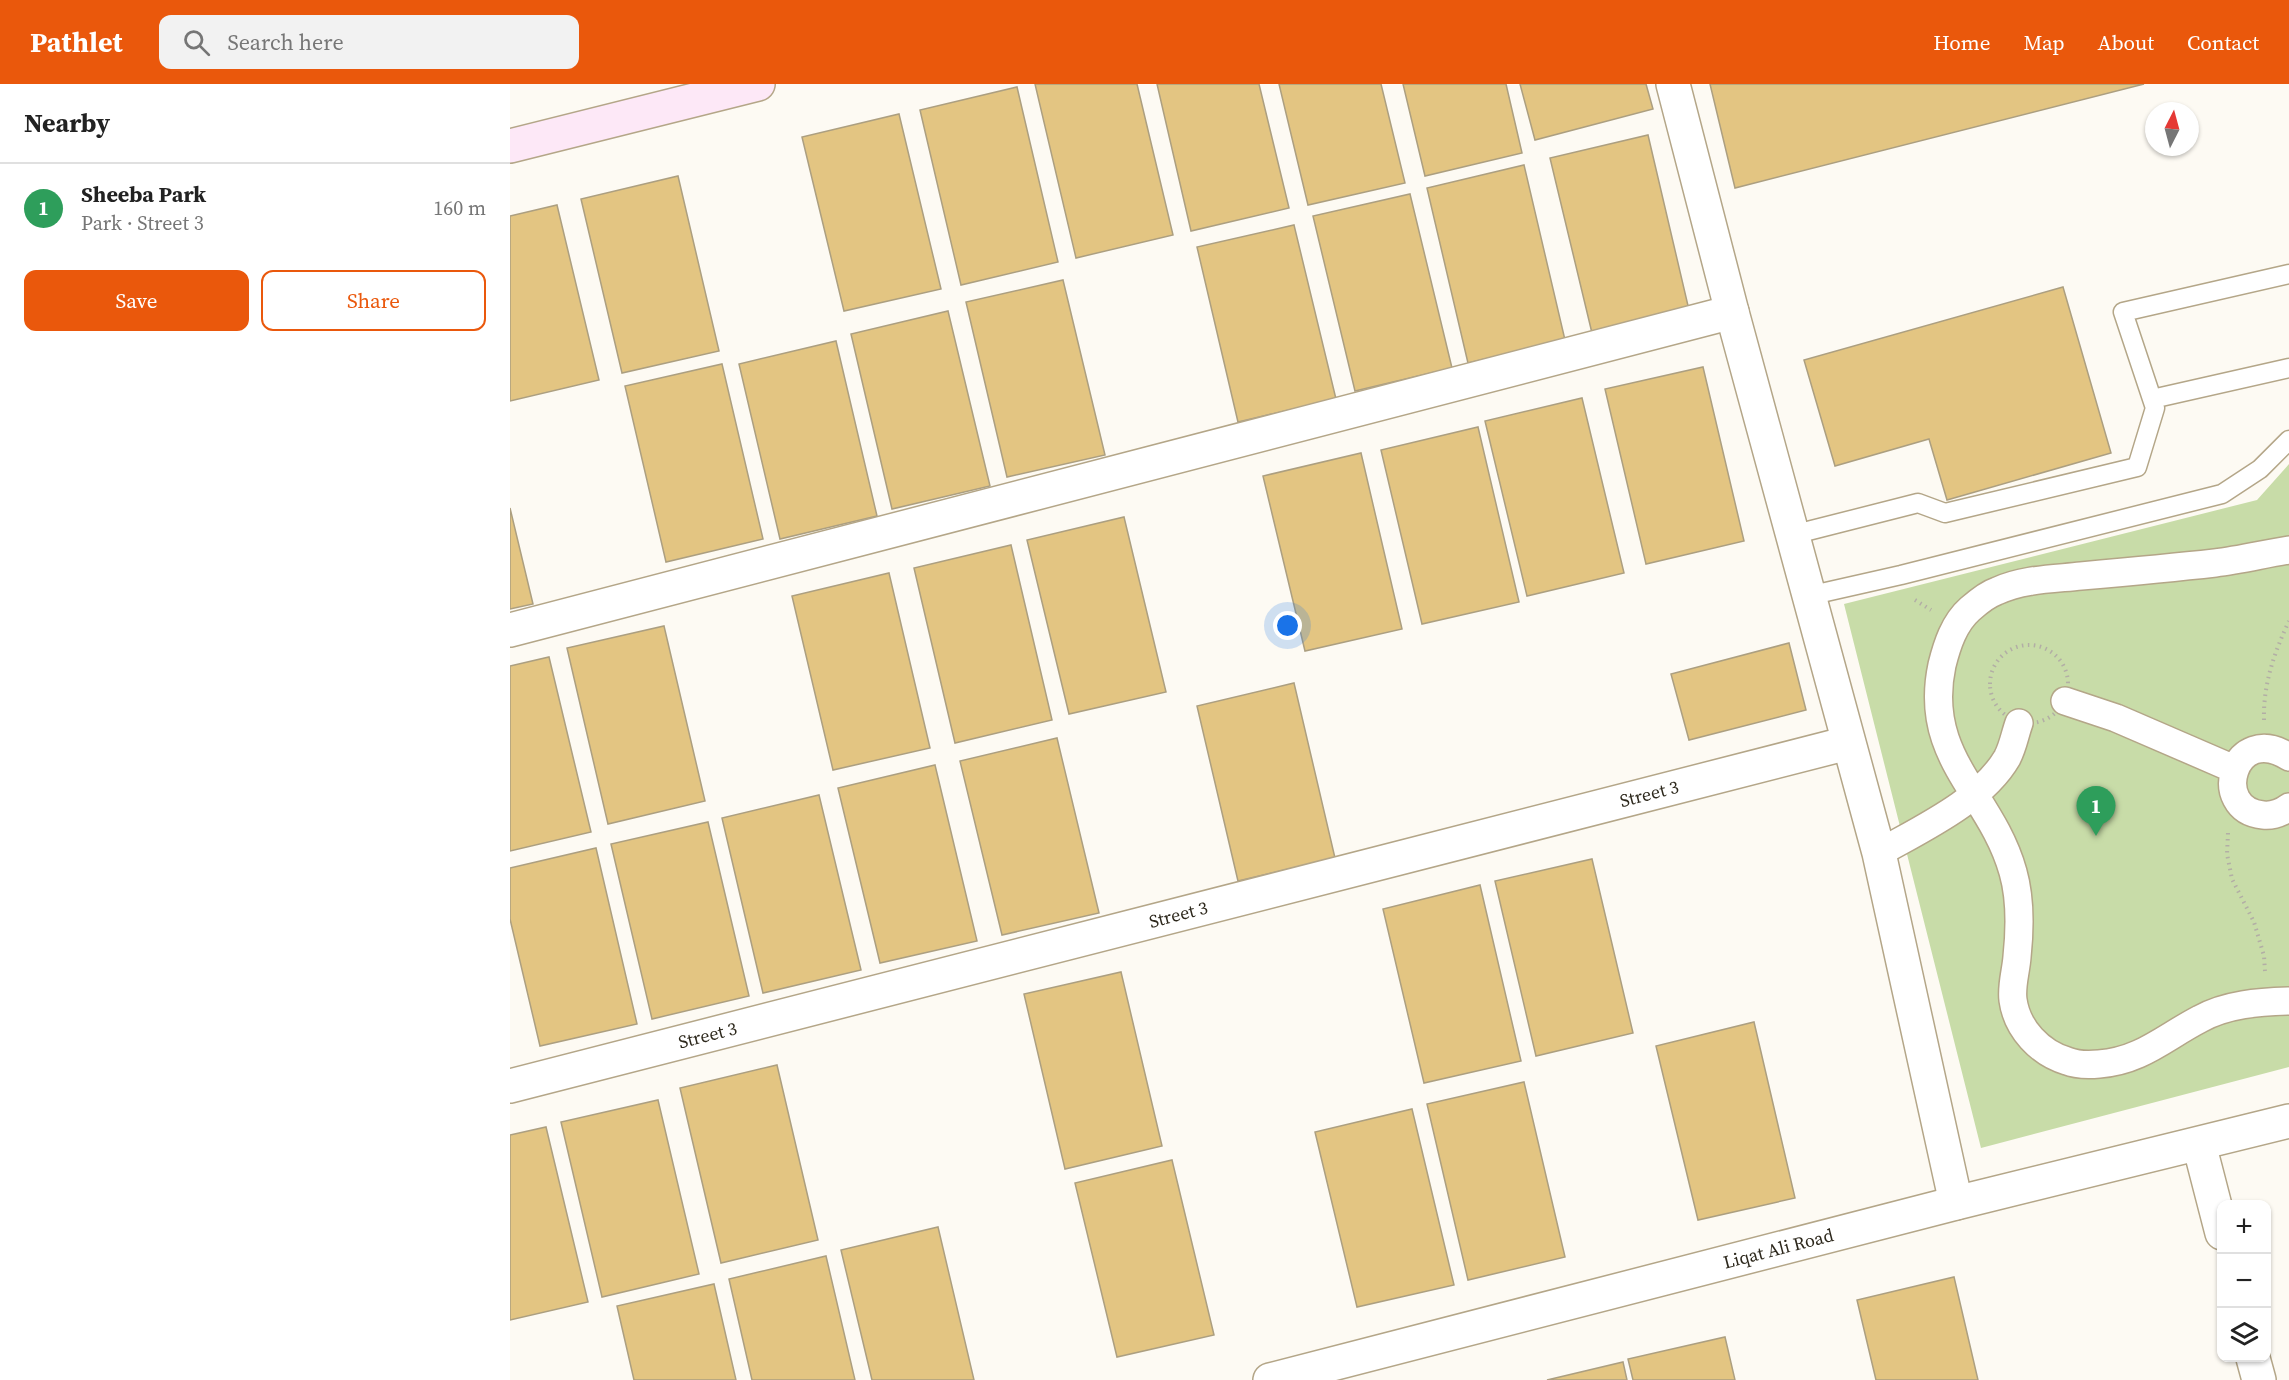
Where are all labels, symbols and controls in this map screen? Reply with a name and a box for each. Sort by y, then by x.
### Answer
search box [159,15,579,69]
text: Pathlet [30,23,123,61]
icon: search [180,26,213,59]
text: Search here [228,27,344,57]
text: Home [1933,28,1991,57]
text: Map [2024,28,2065,57]
text: About [2098,28,2154,57]
text: Contact [2187,28,2259,57]
north arrow [2145,102,2199,156]
text: Nearby [24,105,110,141]
text: Sheeba Park [81,179,206,209]
text: 1 [38,194,49,222]
text: 160 m [433,194,486,222]
text: Park · Street 3 [81,209,204,237]
button: Save [24,270,249,331]
button: Share [261,270,486,331]
your location [1273,611,1302,640]
street label: Street 3 [1617,774,1681,813]
pin: 1 [2076,786,2116,836]
street label: Street 3 [1146,895,1210,934]
street label: Street 3 [675,1015,740,1054]
map controls [2217,1200,2271,1362]
button: + [2217,1200,2271,1254]
street label: Liqat Ali Road [1720,1222,1836,1275]
button: − [2217,1254,2271,1308]
button: layers [2217,1308,2271,1362]

